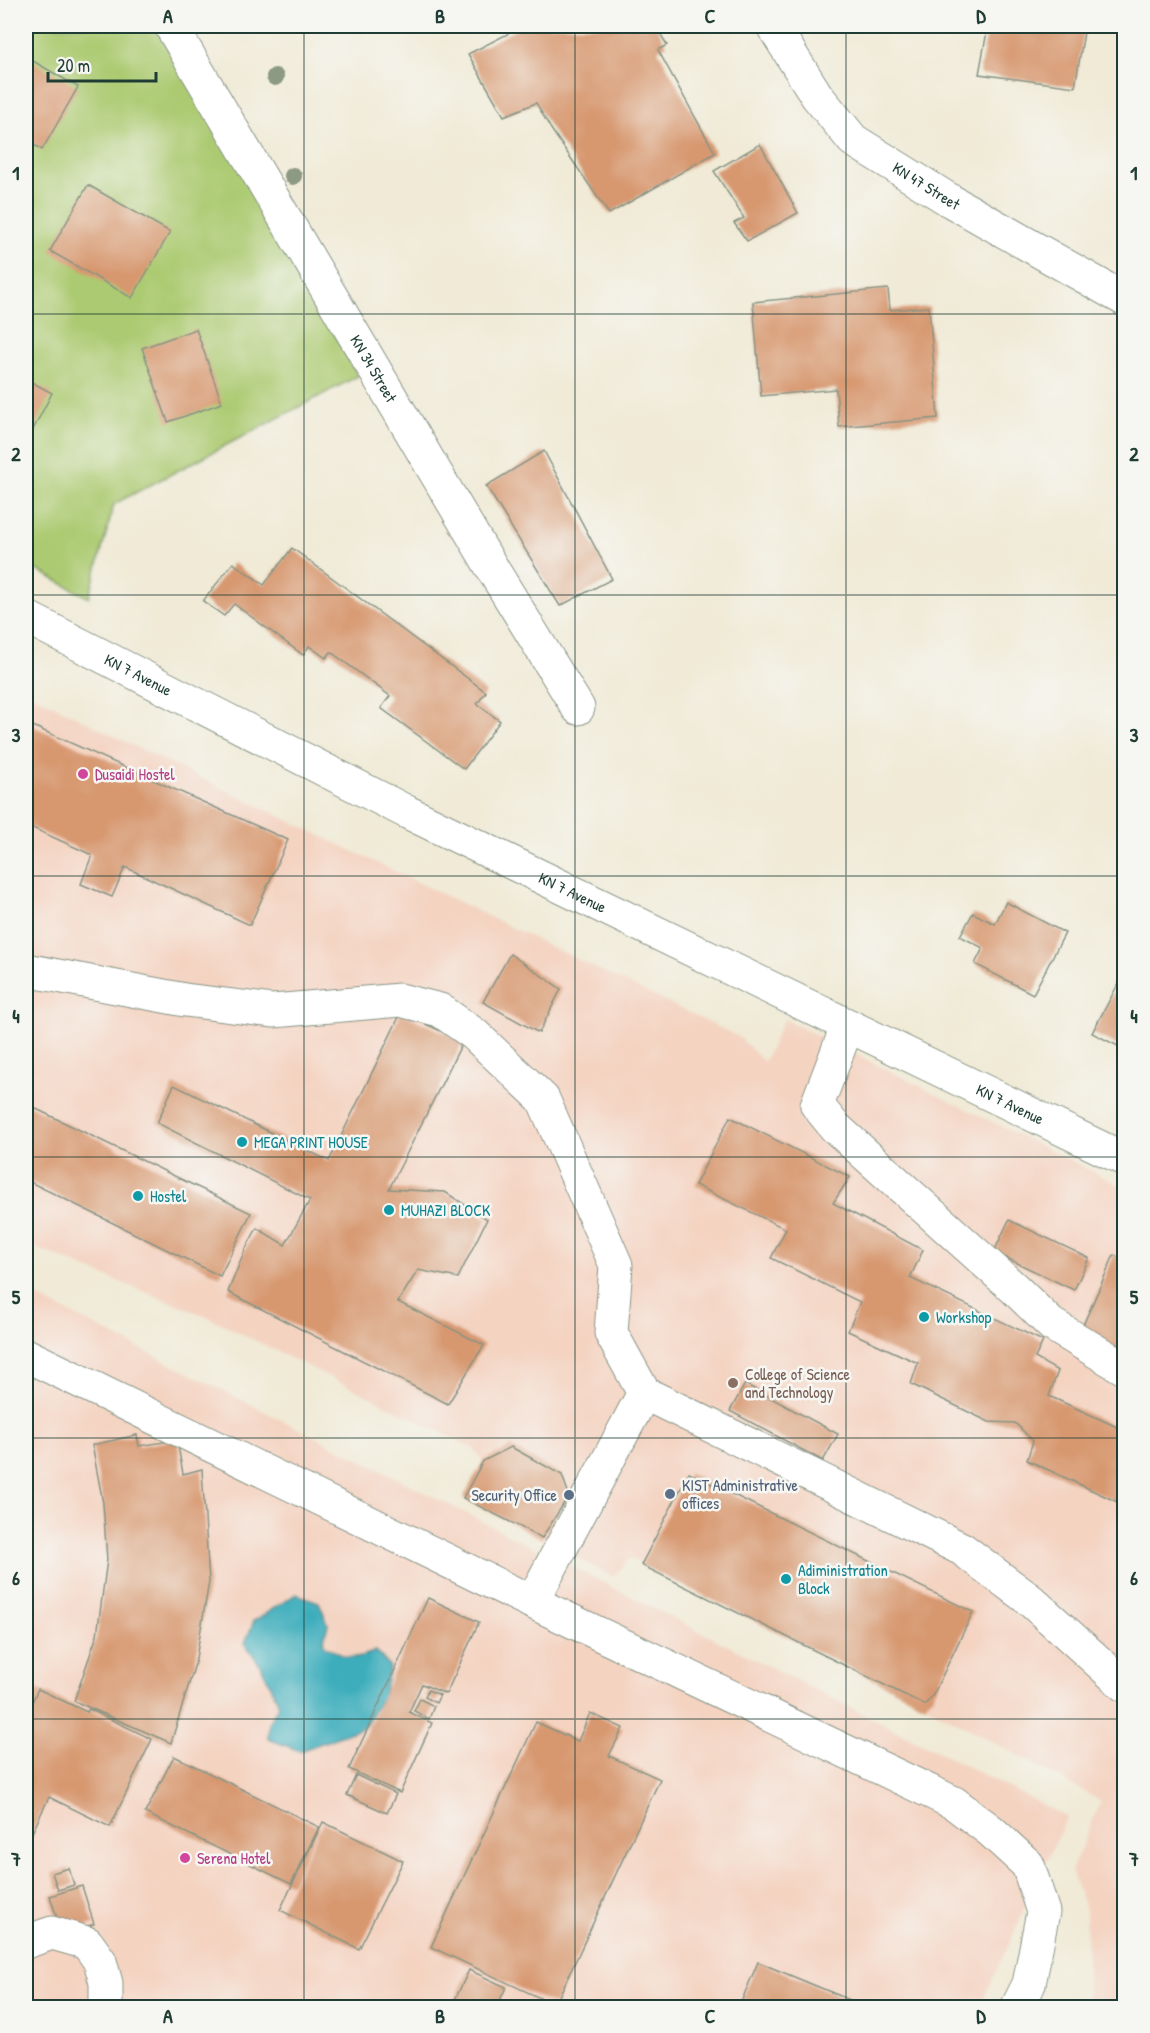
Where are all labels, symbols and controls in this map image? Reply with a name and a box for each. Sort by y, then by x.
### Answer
text: A [163,2,173,29]
text: B [435,2,445,29]
text: C [705,2,716,29]
text: D [976,2,986,29]
scale bar [48,45,156,83]
text: 20 m [57,53,90,78]
street label: KN 47 Street [889,156,964,215]
text: 1 [12,159,20,186]
text: 1 [1130,159,1138,186]
street label: KN 34 Street [345,331,403,407]
text: 2 [11,440,21,467]
text: 2 [1129,440,1139,467]
street label: KN 7 Avenue [101,648,176,701]
text: 3 [12,721,21,748]
text: 3 [1130,721,1139,748]
place label: Dusaidi Hostel [95,763,175,785]
marker: Dusaidi Hostel [76,767,90,781]
street label: KN 7 Avenue [535,866,611,918]
text: 4 [12,1002,20,1029]
text: 4 [1130,1002,1138,1029]
street label: KN 7 Avenue [973,1078,1048,1130]
place label: MEGA PRINT HOUSE [254,1131,368,1153]
marker: MEGA PRINT HOUSE [235,1135,249,1149]
place label: Hostel [150,1185,187,1207]
marker: Hostel [131,1189,145,1203]
place label: MUHAZI BLOCK [401,1199,491,1221]
marker: MUHAZI BLOCK [382,1203,396,1217]
text: 5 [12,1283,21,1310]
text: 5 [1130,1283,1139,1310]
place label: Workshop [936,1306,991,1328]
marker: Workshop [917,1310,931,1324]
place label: College of Science and Technology [745,1363,850,1403]
marker: College of Science and Technology [726,1376,740,1390]
place label: KIST Administrative offices [682,1474,799,1514]
place label: Security Office [472,1484,558,1506]
marker: KIST Administrative offices [663,1487,677,1501]
marker: Security Office [562,1488,576,1502]
place label: Adiministration Block [798,1559,888,1599]
text: 6 [12,1564,20,1591]
text: 6 [1130,1564,1138,1591]
marker: Adiministration Block [779,1572,793,1586]
text: 7 [10,1845,21,1872]
text: 7 [1128,1845,1139,1872]
place label: Serena Hotel [197,1847,271,1869]
marker: Serena Hotel [178,1851,192,1865]
text: A [163,2002,173,2029]
text: B [435,2002,445,2029]
text: C [705,2002,716,2029]
text: D [976,2002,986,2029]

